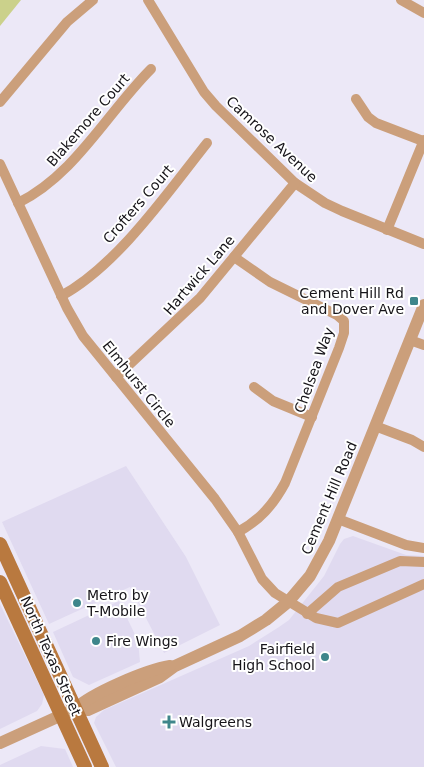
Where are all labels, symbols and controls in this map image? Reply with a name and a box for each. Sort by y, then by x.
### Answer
street label: Blakemore Court [43,70,133,170]
street label: Camrose Avenue [223,93,321,185]
street label: Crofters Court [100,161,177,246]
street label: Hartwick Lane [160,232,238,318]
place label: Cement Hill Rd and Dover Ave [299,285,404,317]
marker: Cement Hill Rd and Dover Ave [408,295,420,307]
street label: Chelsea Way [291,325,337,415]
street label: Elmhurst Circle [99,338,179,430]
street label: Cement Hill Road [298,439,360,557]
place label: Metro by T-Mobile [86,587,149,619]
street label: North Texas Street [17,594,85,719]
marker: Metro by T-Mobile [71,597,83,609]
place label: Fire Wings [106,633,178,649]
marker: Fire Wings [90,635,102,647]
place label: Fairfield High School [232,641,315,673]
marker: Fairfield High School [319,651,331,663]
place label: Walgreens [179,714,252,730]
marker: Walgreens [163,716,175,728]

